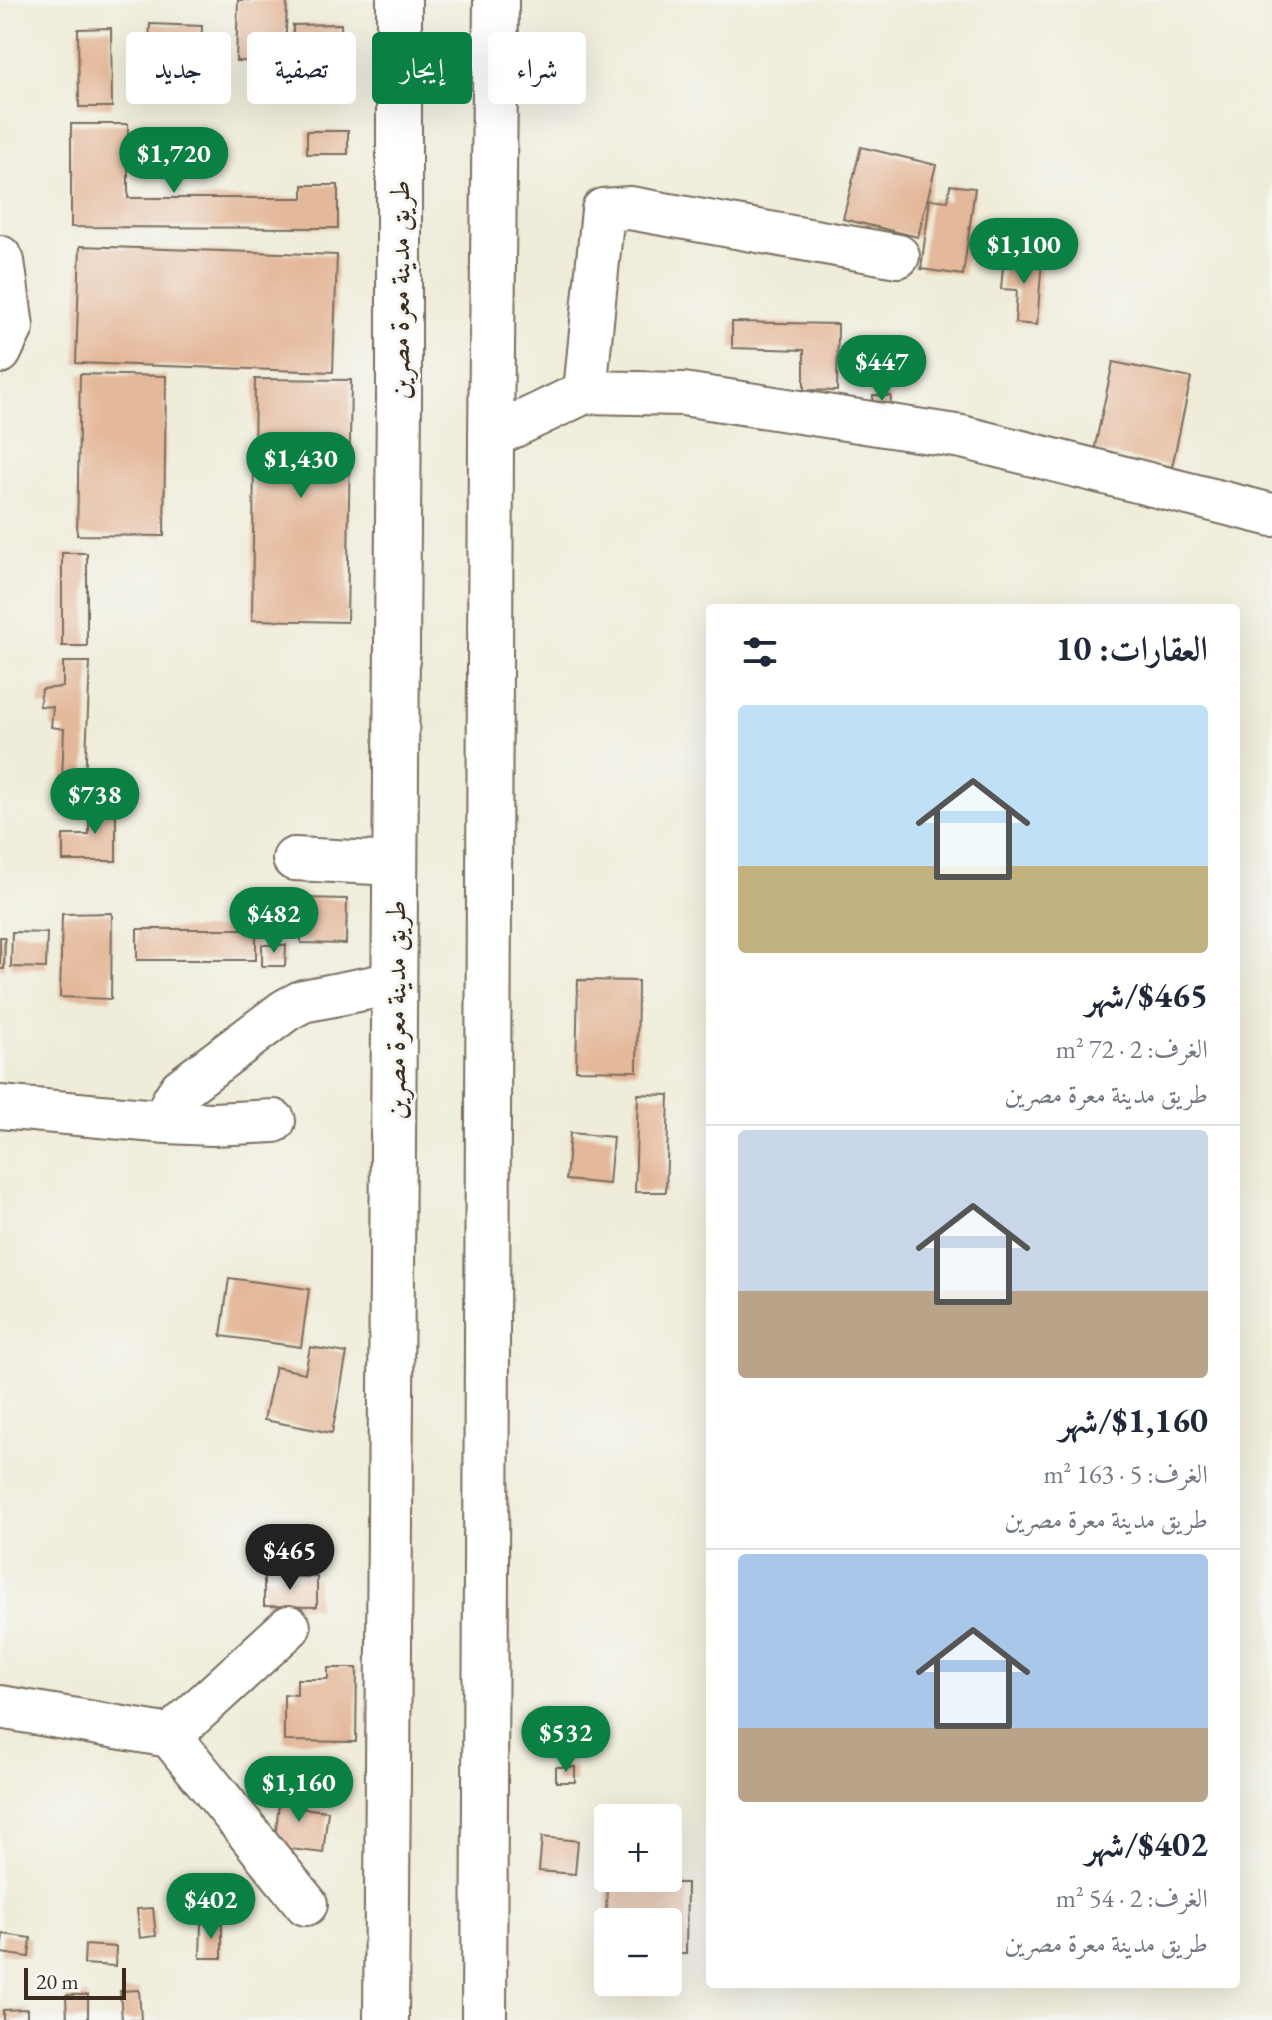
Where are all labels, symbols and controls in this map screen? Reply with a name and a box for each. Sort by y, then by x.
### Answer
chip: جديد [126,32,231,104]
chip: تصفية [247,32,356,104]
chip: إيجار [372,32,472,104]
chip: شراء [488,32,586,104]
pin: $1,720 [109,127,239,195]
text: $1,720 [137,136,211,170]
street label: طريق مدينة معرة مصرين [381,180,418,400]
pin: $1,100 [959,218,1089,286]
text: $1,100 [987,227,1061,261]
pin: $447 [835,335,929,403]
text: $447 [855,344,909,378]
pin: $1,430 [236,432,366,500]
text: $1,430 [264,441,338,475]
text: العقارات: 10 [1056,626,1208,670]
icon: filters [738,630,782,674]
icon: home [901,757,1045,901]
pin: $738 [48,768,142,836]
text: $738 [68,777,122,811]
pin: $482 [227,887,321,955]
text: $482 [247,896,301,930]
street label: طريق مدينة معرة مصرين [377,900,414,1120]
text: $465/شهر [1086,973,1208,1017]
text: الغرف: 2 · 72 m² [1056,1032,1208,1066]
text: طريق مدينة معرة مصرين [1004,1077,1208,1111]
icon: home [901,1182,1045,1326]
text: $1,160/شهر [1059,1398,1208,1442]
text: الغرف: 5 · 163 m² [1043,1457,1208,1491]
text: طريق مدينة معرة مصرين [1004,1502,1208,1536]
pin: $465 [243,1524,337,1592]
text: $465 [263,1533,317,1567]
icon: home [901,1606,1045,1750]
pin: $532 [519,1706,613,1774]
text: $532 [539,1715,593,1749]
pin: $1,160 [234,1756,364,1824]
text: $1,160 [262,1765,336,1799]
map controls [594,1804,682,1996]
button: + [594,1804,682,1892]
text: $402/شهر [1086,1822,1208,1866]
pin: $402 [164,1873,258,1941]
text: الغرف: 2 · 54 m² [1056,1881,1208,1915]
text: $402 [184,1882,238,1916]
button: − [594,1908,682,1996]
text: طريق مدينة معرة مصرين [1004,1926,1208,1960]
scale bar [24,1964,126,2000]
text: 20 m [36,1967,79,1996]

